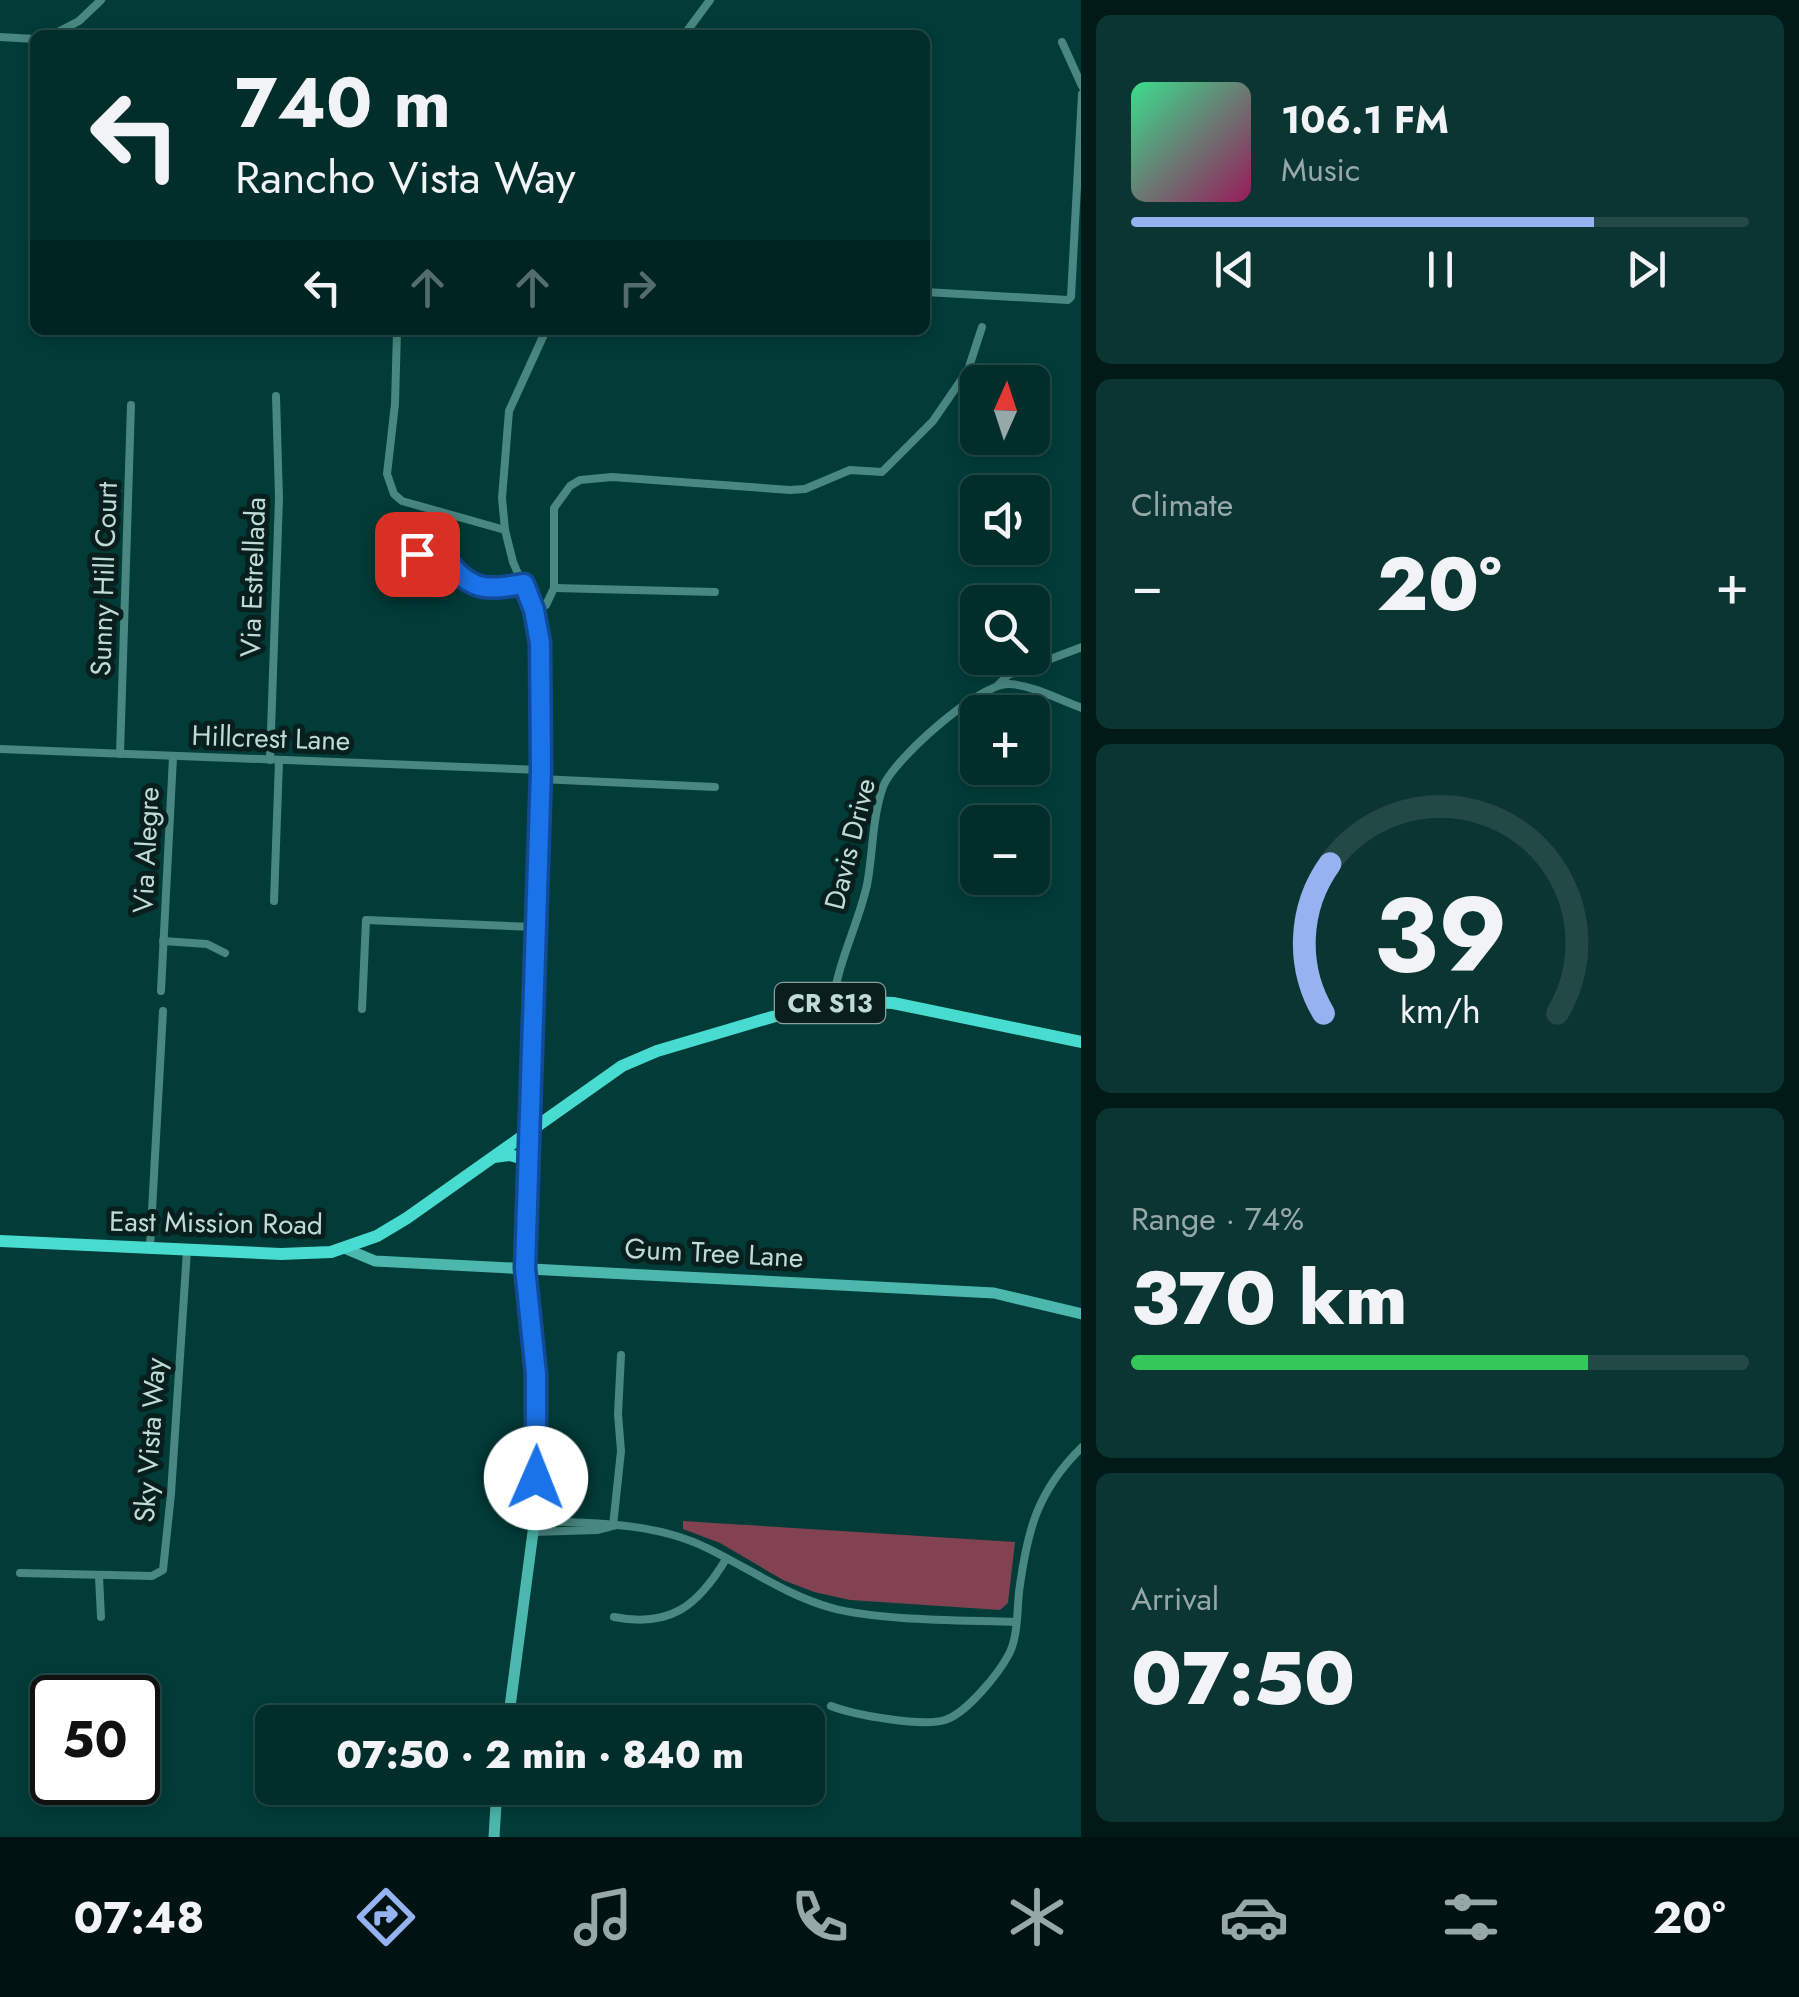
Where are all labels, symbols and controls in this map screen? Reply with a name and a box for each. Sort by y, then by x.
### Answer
text: 740 m [235,52,451,153]
icon: left [70,70,200,200]
text: 106.1 FM [1281,92,1449,147]
text: Rancho Vista Way [235,145,575,210]
text: Music [1281,147,1360,193]
icon: previous [1207,242,1262,297]
icon: pause [1413,242,1468,297]
icon: next [1619,242,1674,297]
icon: left [295,260,350,315]
icon: ahead [400,260,455,315]
icon: ahead [505,260,560,315]
icon: right [610,260,665,315]
north arrow [960,365,1050,455]
map controls [960,365,1050,895]
button: sound [960,475,1050,565]
street label: Sunny Hill Court [80,481,128,677]
text: Climate [1131,482,1233,528]
street label: Via Estrellada [230,496,276,658]
pin [375,512,460,597]
icon: arrive [390,527,445,582]
text: 20° [1377,530,1502,638]
text: − [1131,545,1163,625]
text: + [1715,545,1749,625]
button: search [960,585,1050,675]
button: + [960,695,1050,785]
street label: Hillcrest Lane [191,715,351,761]
street label: Davis Drive [814,774,886,914]
street label: Via Alegre [122,786,170,914]
button: − [960,805,1050,895]
text: 39 [1373,860,1507,1010]
road number: CR S13 [775,983,885,1023]
text: km/h [1400,985,1480,1036]
text: Range · 74% [1131,1196,1304,1242]
street label: East Mission Road [109,1201,323,1245]
street label: Gum Tree Lane [624,1228,804,1278]
text: 370 km [1131,1244,1407,1352]
street label: Sky Vista Way [124,1356,176,1524]
position arrow [484,1426,588,1530]
text: Arrival [1131,1576,1219,1622]
text: 07:50 [1131,1624,1355,1732]
speed limit sign: 50 [30,1675,160,1805]
text: 07:50 · 2 min · 840 m [336,1727,744,1782]
icon: directions [351,1882,421,1952]
icon: music [568,1882,638,1952]
icon: phone [785,1882,855,1952]
icon: climate [1002,1882,1072,1952]
icon: car [1219,1882,1289,1952]
icon: filters [1436,1882,1506,1952]
text: 07:48 [73,1885,205,1950]
text: 20° [1653,1885,1726,1950]

